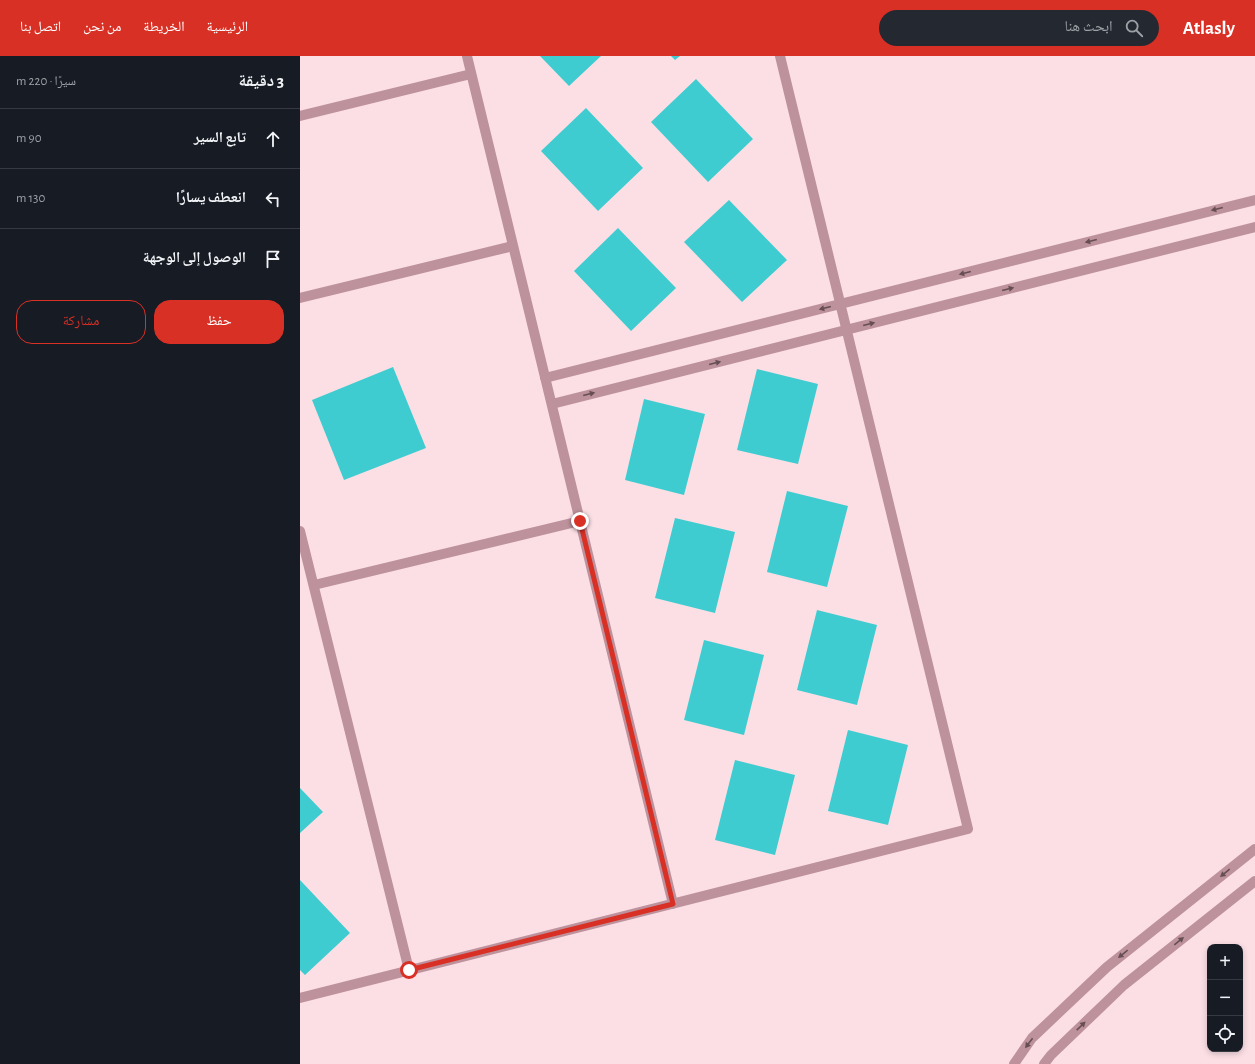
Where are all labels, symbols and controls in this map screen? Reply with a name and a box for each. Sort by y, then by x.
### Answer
search box [879,10,1159,46]
icon: search [1123,17,1145,39]
text: ابحث هنا [1064,19,1113,34]
text: Atlasly [1183,19,1235,38]
text: اتصل بنا [20,20,61,34]
text: من نحن [83,20,121,34]
text: الخريطة [143,20,185,34]
text: الرئيسية [207,20,248,34]
text: 3 دقيقة [238,72,284,89]
text: سيرًا · 220 m [16,75,76,88]
icon: ahead [262,128,284,150]
text: تابع السير [194,130,246,145]
text: 90 m [16,132,42,145]
icon: left [262,188,284,210]
text: انعطف يسارًا [176,190,246,205]
text: 130 m [16,192,45,205]
one-way arrow [1211,207,1223,213]
one-way arrow [1085,238,1097,244]
icon: arrive [262,248,284,270]
text: الوصول إلى الوجهة [143,250,246,265]
one-way arrow [959,270,971,276]
one-way arrow [1003,286,1015,292]
button: مشاركة [16,300,146,344]
button: حفظ [154,300,284,344]
one-way arrow [819,305,832,311]
one-way arrow [863,321,875,327]
one-way arrow [709,359,722,365]
one-way arrow [583,391,596,397]
route end [571,512,589,530]
one-way arrow [1219,869,1230,877]
one-way arrow [1174,937,1185,945]
map controls [1207,944,1243,1052]
button: + [1207,944,1243,980]
one-way arrow [1117,950,1128,958]
route start [400,961,418,979]
button: − [1207,980,1243,1016]
button: locate [1207,1016,1243,1052]
one-way arrow [1076,1021,1086,1031]
one-way arrow [1025,1038,1033,1049]

